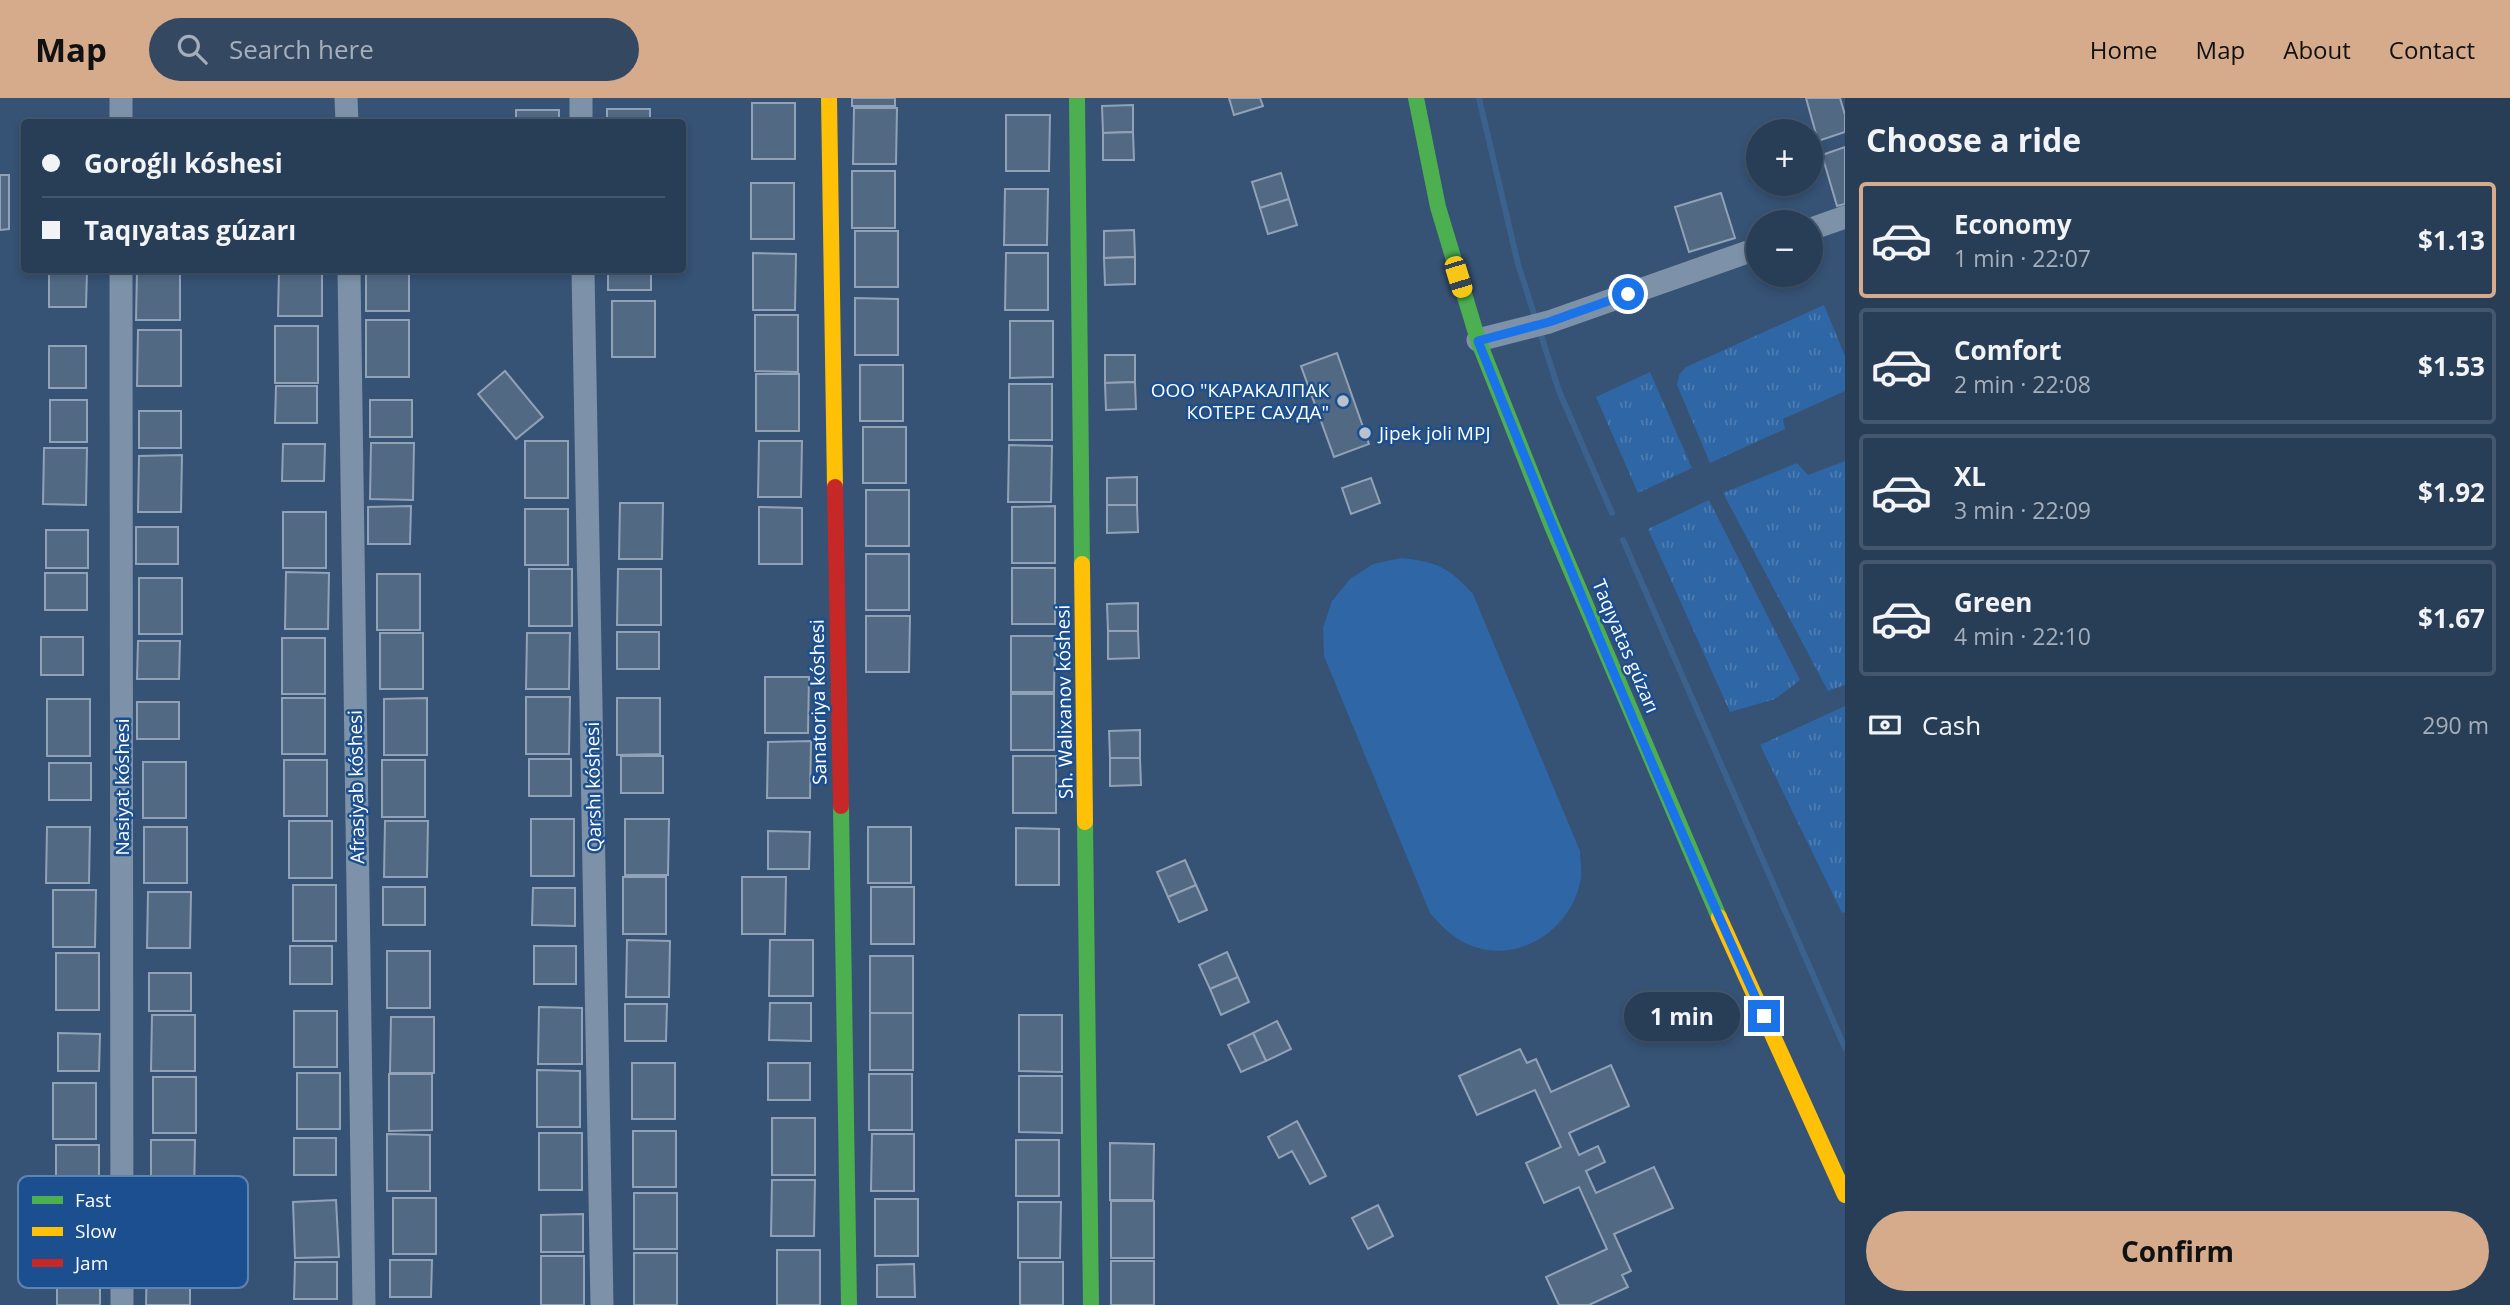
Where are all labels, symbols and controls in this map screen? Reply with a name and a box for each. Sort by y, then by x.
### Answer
search box [149,18,639,81]
text: Map [35,27,107,72]
icon: search [173,30,211,68]
text: Search here [229,31,374,67]
text: Home [2090,33,2158,66]
text: Map [2196,33,2245,66]
text: About [2283,33,2351,66]
text: Contact [2389,33,2475,66]
text: Choose a ride [1866,118,2081,161]
map controls [1746,119,1823,287]
button: + [1746,119,1823,196]
text: Goroǵlı kóshesi [84,145,283,181]
text: Economy [1954,206,2072,242]
icon: car [1870,209,1933,272]
button: − [1746,210,1823,287]
text: Taqıyatas gúzarı [84,212,296,248]
text: $1.13 [2418,222,2485,258]
text: 1 min · 22:07 [1954,242,2091,274]
car [1442,254,1475,300]
route start [1612,278,1644,310]
text: Comfort [1954,332,2061,368]
icon: car [1870,335,1933,398]
text: $1.53 [2418,348,2485,384]
text: 2 min · 22:08 [1954,368,2091,400]
place label: ООО "КАРАКАЛПАК КОТЕРЕ САУДА" [1151,377,1329,425]
marker: ООО "КАРАКАЛПАК КОТЕРЕ САУДА" [1335,393,1351,409]
place label: Jipek joli MPJ [1377,420,1491,446]
marker: Jipek joli MPJ [1357,425,1373,441]
text: XL [1954,458,1986,494]
icon: car [1870,461,1933,524]
text: $1.92 [2418,474,2485,510]
text: 3 min · 22:09 [1954,494,2091,526]
street label: Taqıyatas gúzarı [1586,575,1666,717]
text: Green [1954,584,2032,620]
icon: car [1870,587,1933,650]
text: $1.67 [2418,600,2485,636]
street label: Sh. Walixanov kóshesi [1049,605,1079,799]
street label: Sanatoriya kóshesi [804,619,832,785]
text: 4 min · 22:10 [1954,620,2091,652]
icon: cash [1866,706,1904,744]
text: Cash [1922,707,1981,743]
text: 290 m [2422,709,2489,741]
street label: Afrasiyab kóshesi [342,710,370,864]
street label: Nasiyat kóshesi [109,718,135,856]
street label: Qarshı kóshesi [579,722,607,852]
callout: 1 min [1624,992,1740,1040]
text: 1 min [1650,1000,1714,1032]
route end [1748,1000,1780,1032]
legend [18,1176,248,1288]
text: Fast [75,1187,111,1213]
button: Confirm [1866,1211,2489,1291]
text: Slow [75,1218,117,1244]
text: Jam [73,1250,108,1276]

